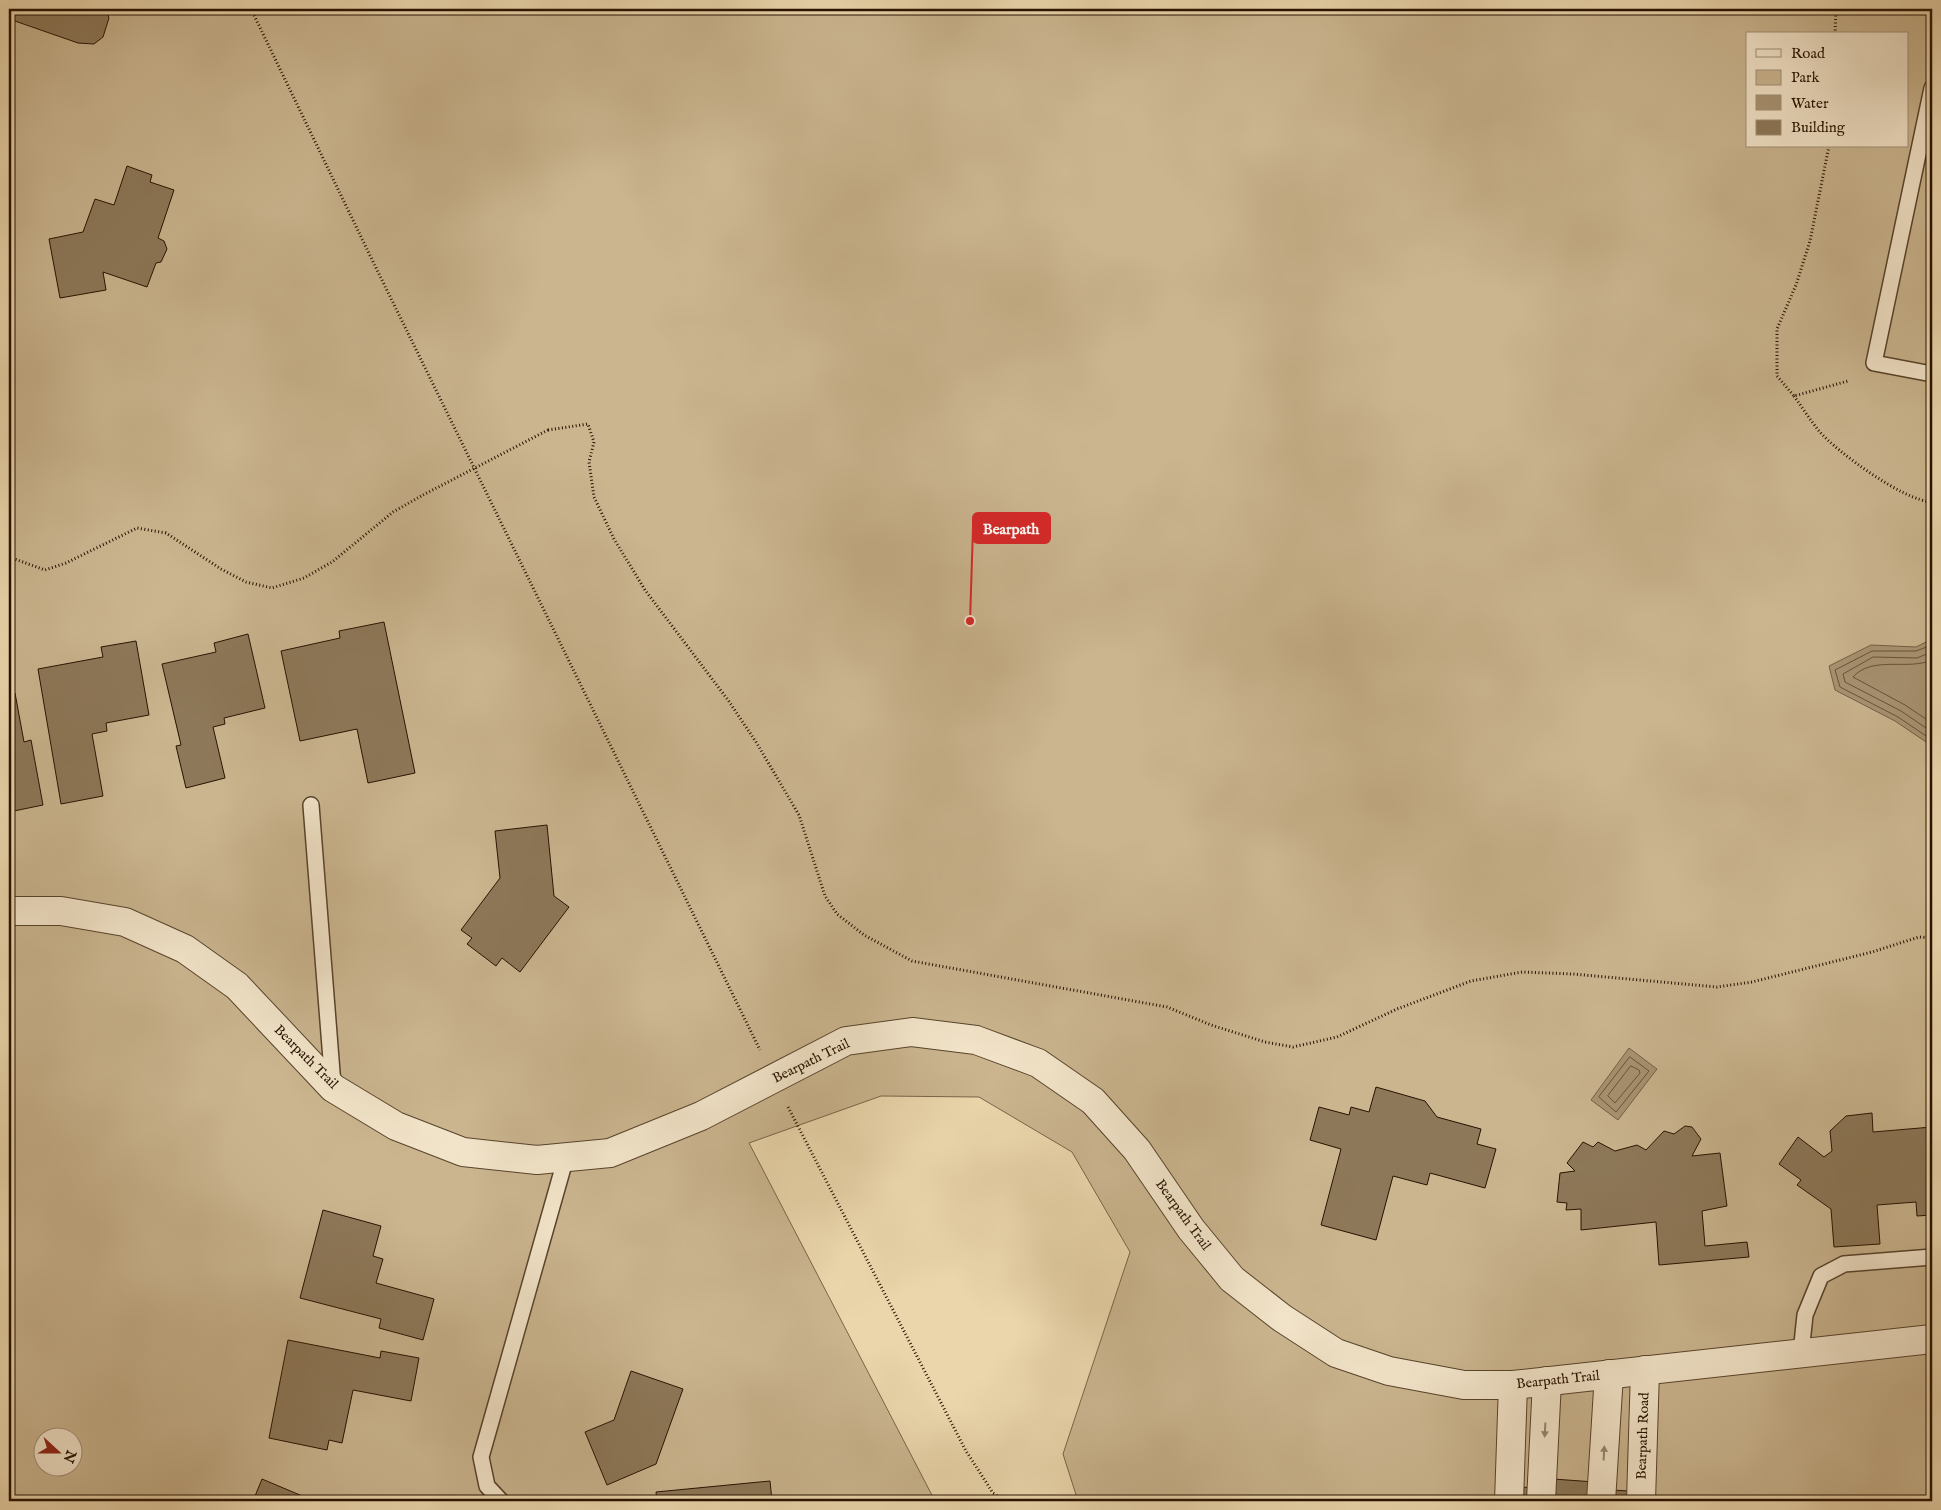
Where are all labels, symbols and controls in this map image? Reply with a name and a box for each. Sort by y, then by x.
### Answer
legend [1746,32,1908,148]
text: Road [1791,44,1826,63]
text: Park [1791,68,1821,87]
text: Water [1791,94,1829,113]
text: Building [1791,118,1846,137]
callout: Bearpath [973,513,1050,543]
text: Bearpath [983,520,1040,539]
street label: Bearpath Trail [270,1021,342,1093]
street label: Bearpath Trail [769,1034,853,1087]
street label: Bearpath Trail [1151,1176,1215,1254]
street label: Bearpath Trail [1515,1367,1601,1393]
street label: Bearpath Road [1632,1391,1654,1480]
one-way arrow [1540,1422,1548,1438]
north arrow [32,1428,82,1478]
one-way arrow [1601,1444,1609,1460]
text: N [59,1446,80,1465]

